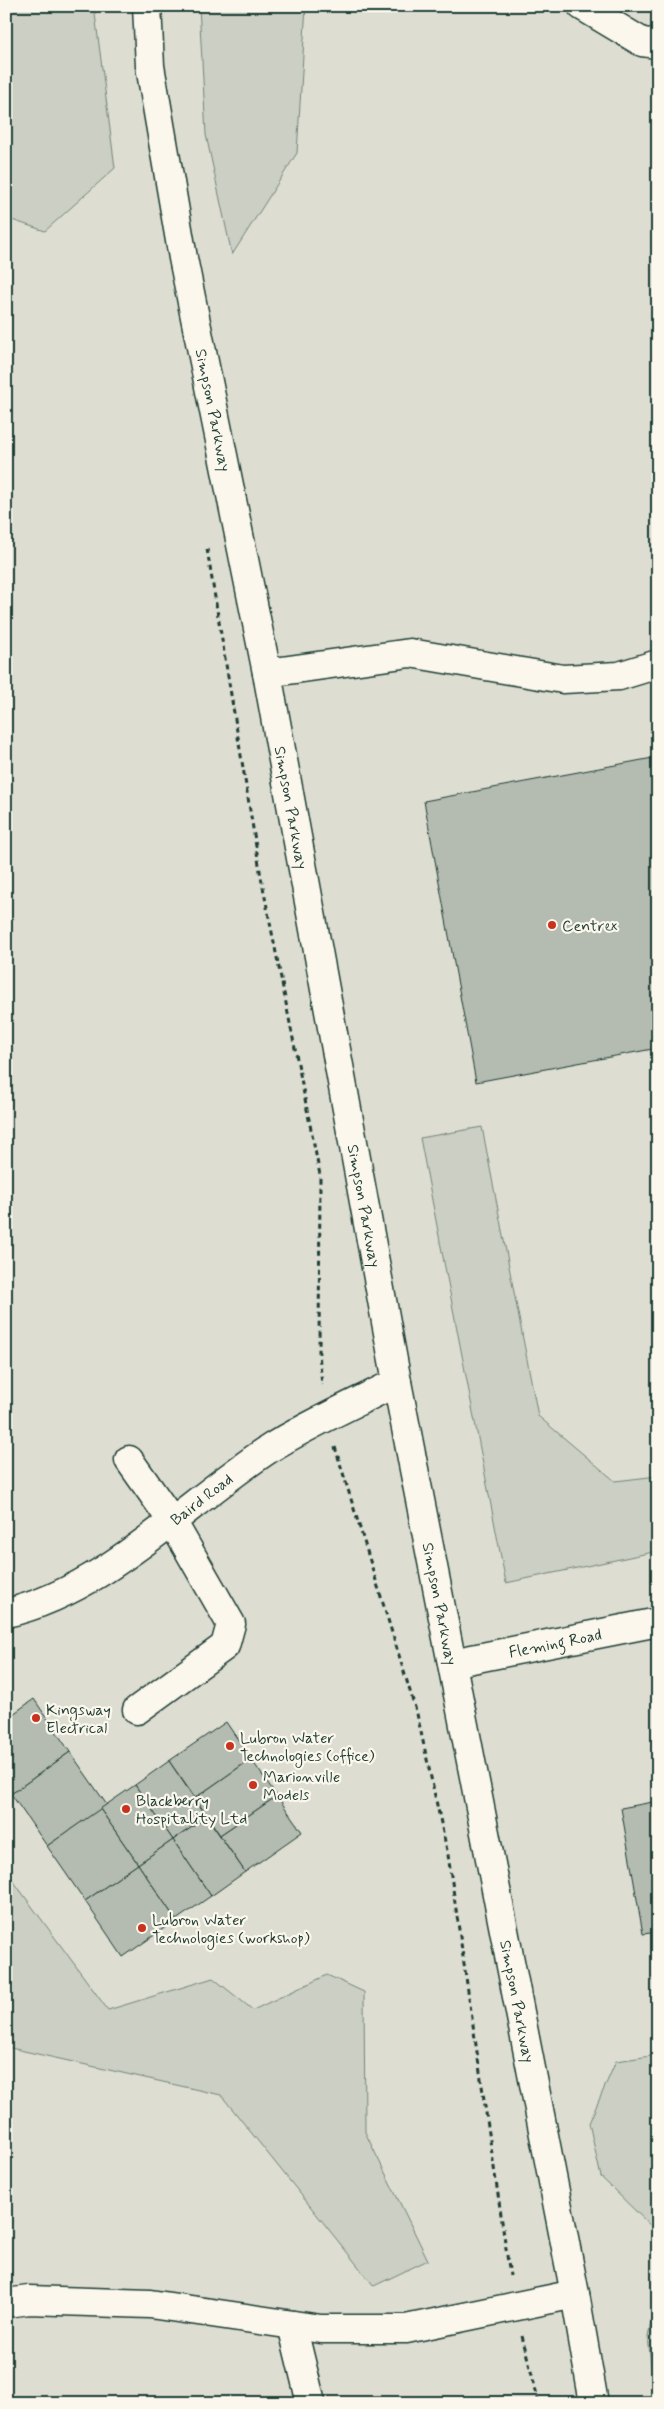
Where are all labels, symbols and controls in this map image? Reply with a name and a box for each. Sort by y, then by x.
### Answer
street label: Simpson Parkway [190,347,235,474]
street label: Simpson Parkway [269,745,312,871]
place label: Centrex [562,916,617,937]
marker: Centrex [546,919,558,931]
street label: Simpson Parkway [342,1143,385,1269]
street label: Baird Road [167,1469,238,1531]
street label: Simpson Parkway [417,1541,461,1667]
street label: Fleming Road [507,1624,604,1663]
place label: Kingsway Electrical [46,1700,111,1739]
marker: Kingsway Electrical [30,1712,42,1724]
place label: Lubron Water Technologies (office) [240,1728,375,1768]
marker: Lubron Water Technologies (office) [224,1740,236,1752]
place label: Marionville Models [263,1767,340,1806]
marker: Marionville Models [247,1779,259,1791]
place label: Blackberry Hospitality Ltd [136,1791,247,1830]
marker: Blackberry Hospitality Ltd [120,1803,132,1815]
place label: Lubron Water Technologies (workshop) [152,1910,310,1950]
marker: Lubron Water Technologies (workshop) [136,1922,148,1934]
street label: Simpson Parkway [494,1938,539,2065]

